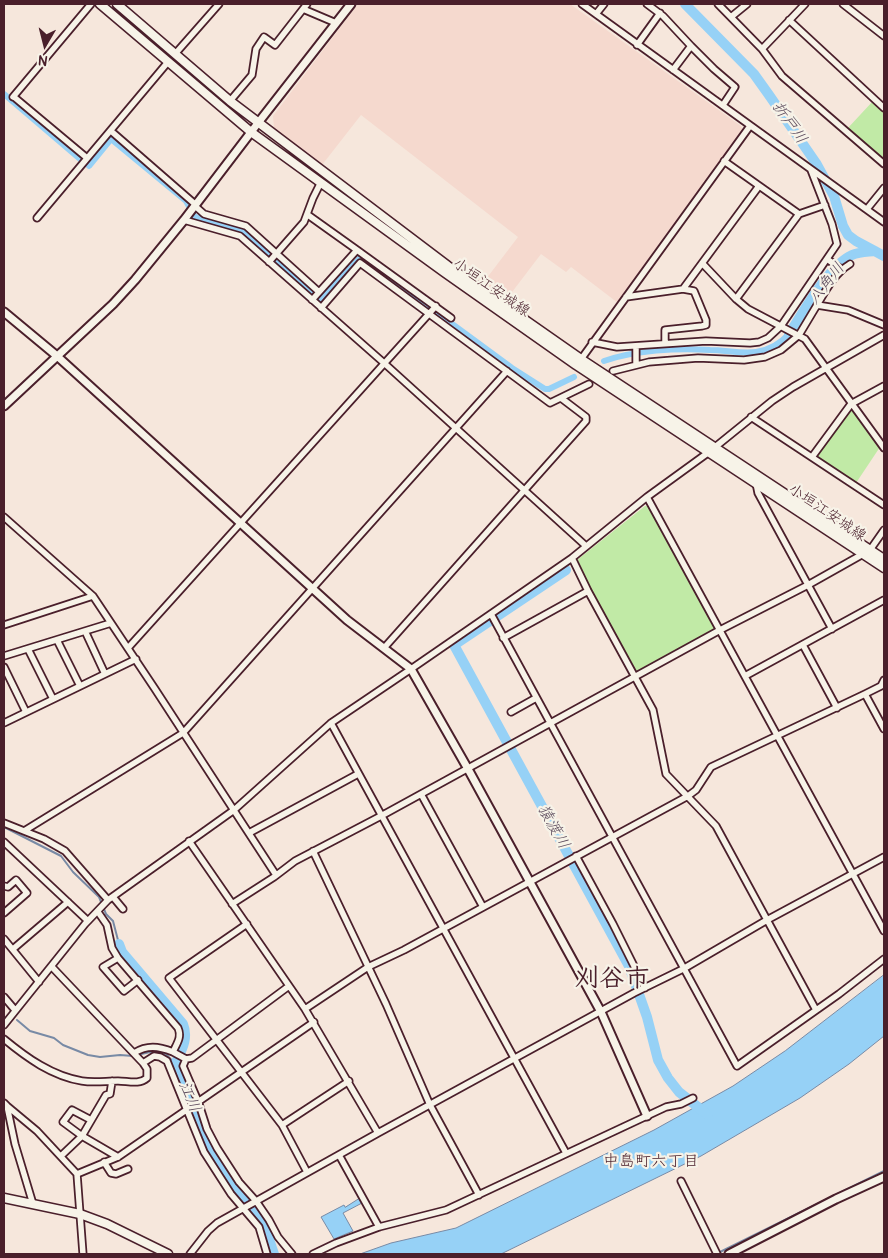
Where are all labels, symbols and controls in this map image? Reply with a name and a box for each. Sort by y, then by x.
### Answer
north arrow [20,20,70,70]
text: N [37,51,49,69]
water label: 折戸川 [767,98,811,148]
street label: 小垣江安城線 [449,255,533,321]
water label: 八角川 [805,259,849,309]
street label: 小垣江安城線 [785,480,869,546]
water label: 猿渡川 [533,801,573,853]
district label: 刈谷市 [575,965,649,995]
water label: 江川 [174,1079,204,1115]
district label: 中島町六丁目 [603,1152,699,1172]

